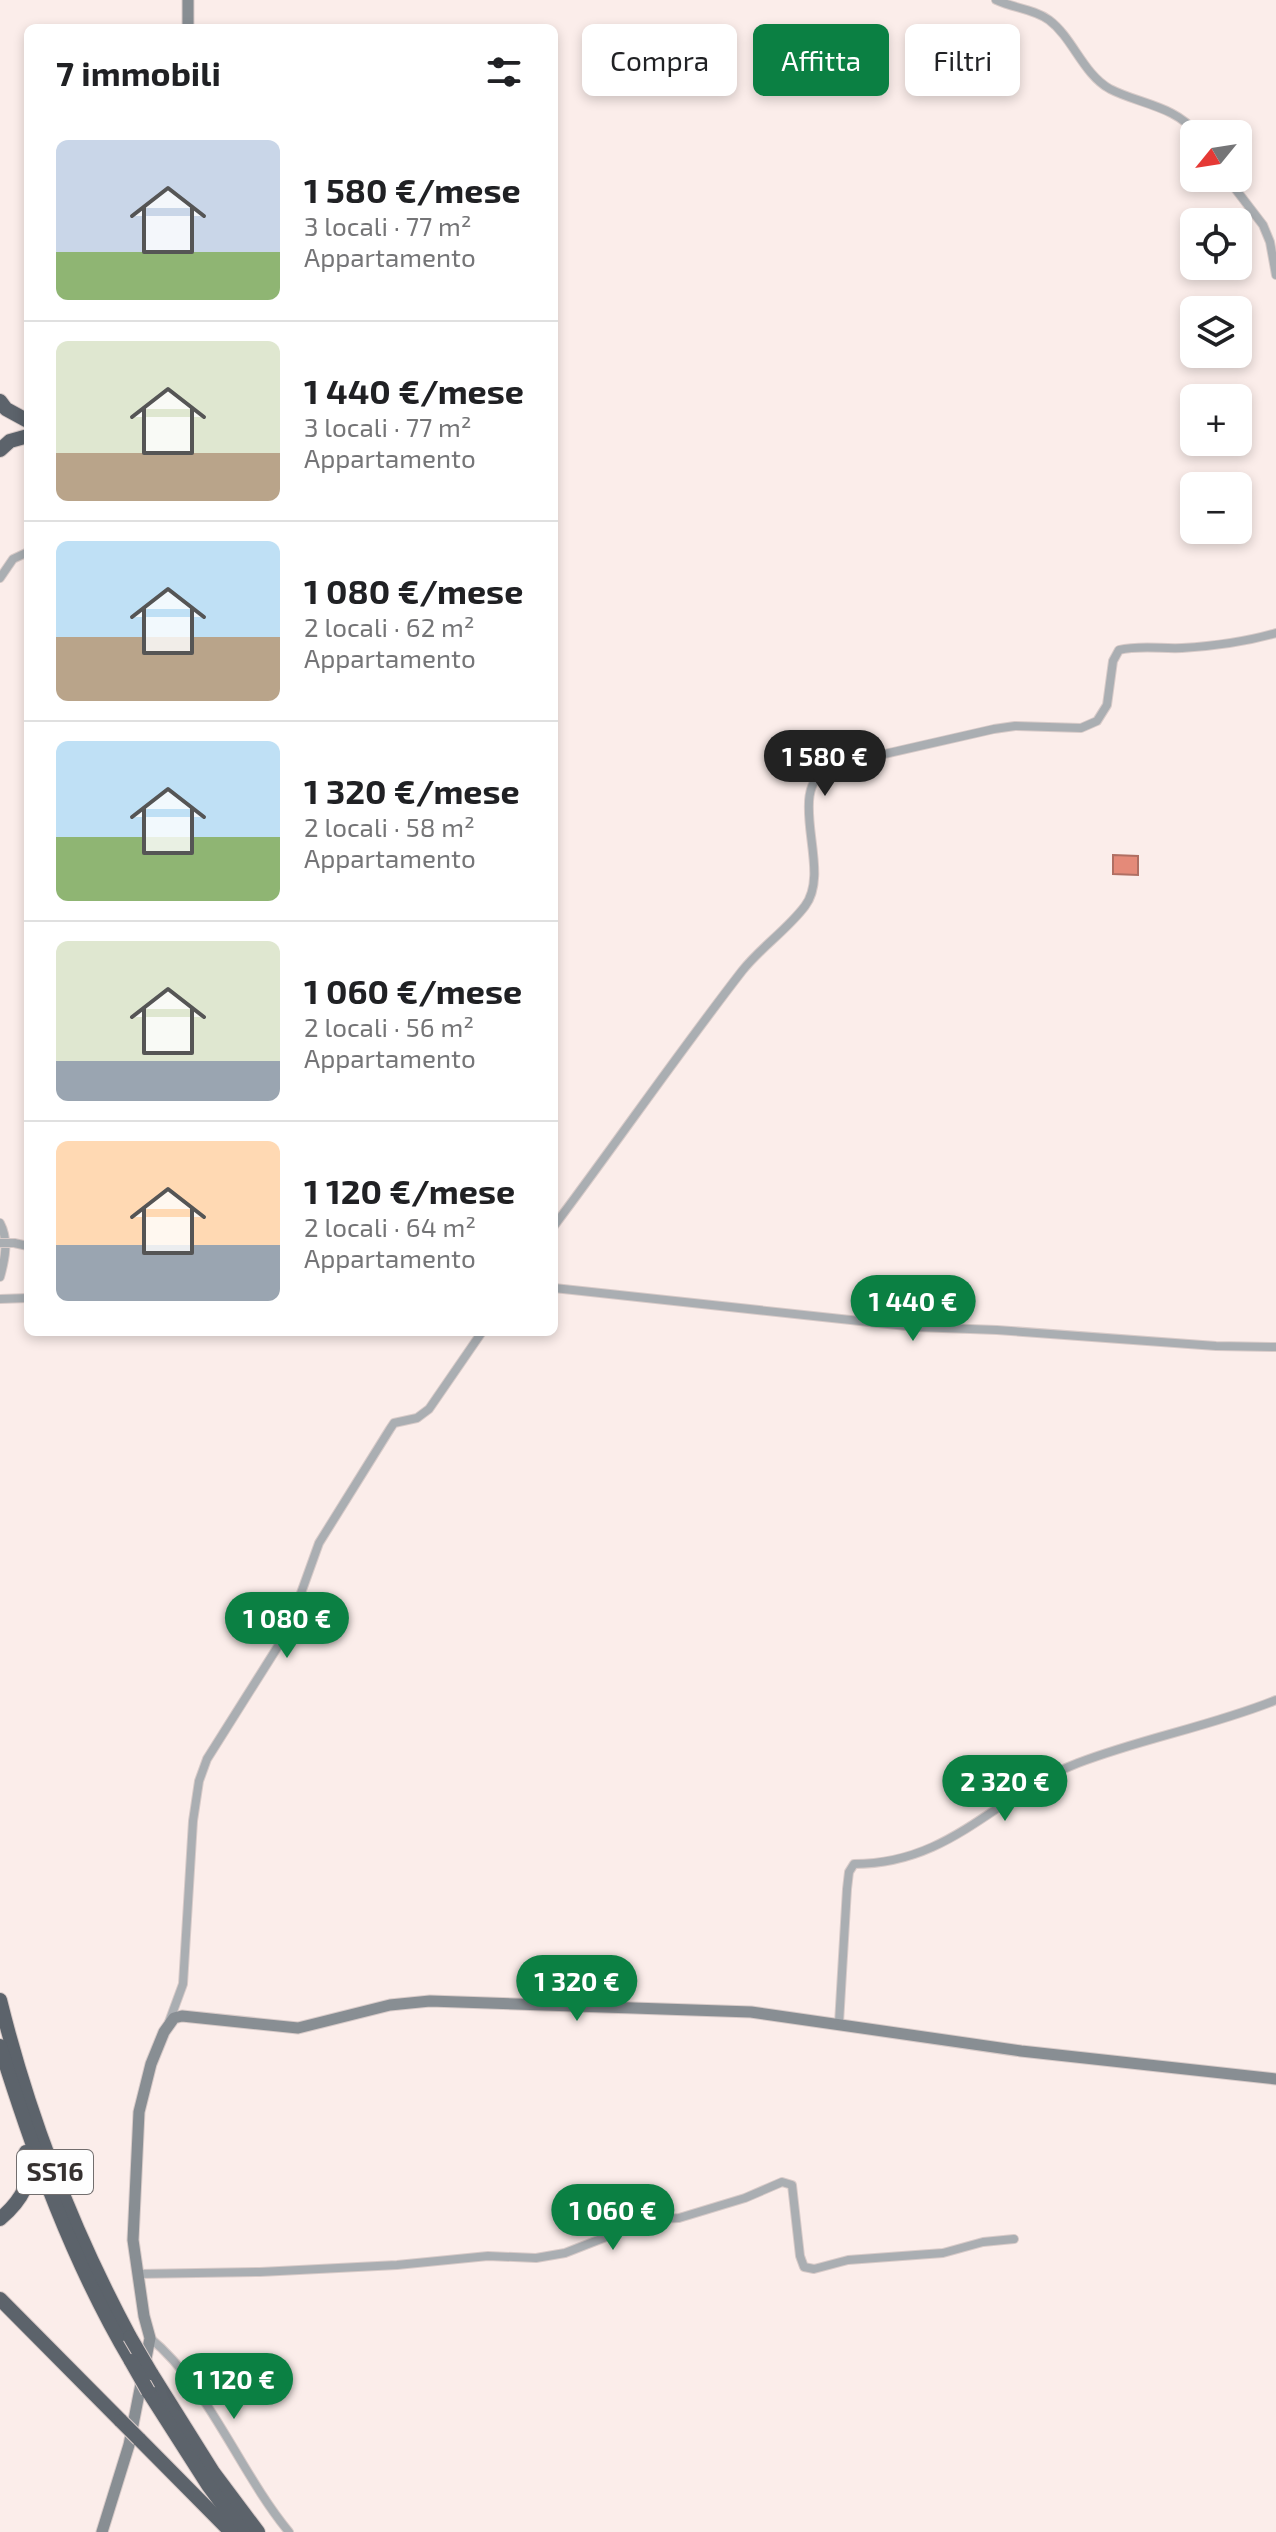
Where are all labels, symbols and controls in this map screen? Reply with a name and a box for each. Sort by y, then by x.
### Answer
chip: Compra [582,24,737,96]
chip: Affitta [753,24,889,96]
chip: Filtri [905,24,1020,96]
icon: filters [482,50,526,94]
text: 7 immobili [56,52,221,93]
north arrow [1180,120,1252,192]
map controls [1180,120,1252,544]
text: 1 580 €/mese [304,169,521,210]
icon: home [120,172,216,268]
button: locate [1180,208,1252,280]
text: 3 locali · 77 m² [304,210,472,241]
text: Appartamento [304,241,476,272]
button: layers [1180,296,1252,368]
text: 1 440 €/mese [304,370,524,411]
icon: home [120,373,216,469]
button: + [1180,384,1252,456]
text: 3 locali · 77 m² [304,411,472,442]
text: Appartamento [304,442,476,473]
button: − [1180,472,1252,544]
text: 1 080 €/mese [304,570,523,611]
icon: home [120,573,216,669]
text: 2 locali · 62 m² [304,611,475,642]
text: Appartamento [304,642,476,673]
pin: 1 580 € [751,730,899,798]
text: 1 580 € [782,740,868,771]
text: 1 320 €/mese [304,770,520,811]
icon: home [120,773,216,869]
text: 2 locali · 58 m² [304,811,475,842]
text: Appartamento [304,842,476,873]
text: 1 060 €/mese [304,970,522,1011]
icon: home [120,973,216,1069]
text: 2 locali · 56 m² [304,1011,474,1042]
text: Appartamento [304,1042,476,1073]
text: 1 120 €/mese [304,1170,515,1211]
icon: home [120,1173,216,1269]
text: 2 locali · 64 m² [304,1211,476,1242]
text: Appartamento [304,1242,476,1273]
pin: 1 440 € [839,1275,987,1343]
text: 1 440 € [869,1285,957,1316]
pin: 1 080 € [213,1592,361,1660]
text: 1 080 € [243,1602,331,1633]
pin: 2 320 € [931,1755,1079,1823]
text: 2 320 € [960,1765,1050,1796]
pin: 1 320 € [503,1955,651,2023]
text: 1 320 € [534,1965,620,1996]
road number: SS16 [17,2150,93,2194]
pin: 1 060 € [539,2184,687,2252]
text: 1 060 € [569,2194,657,2225]
pin: 1 120 € [160,2353,308,2421]
text: 1 120 € [193,2363,275,2394]

